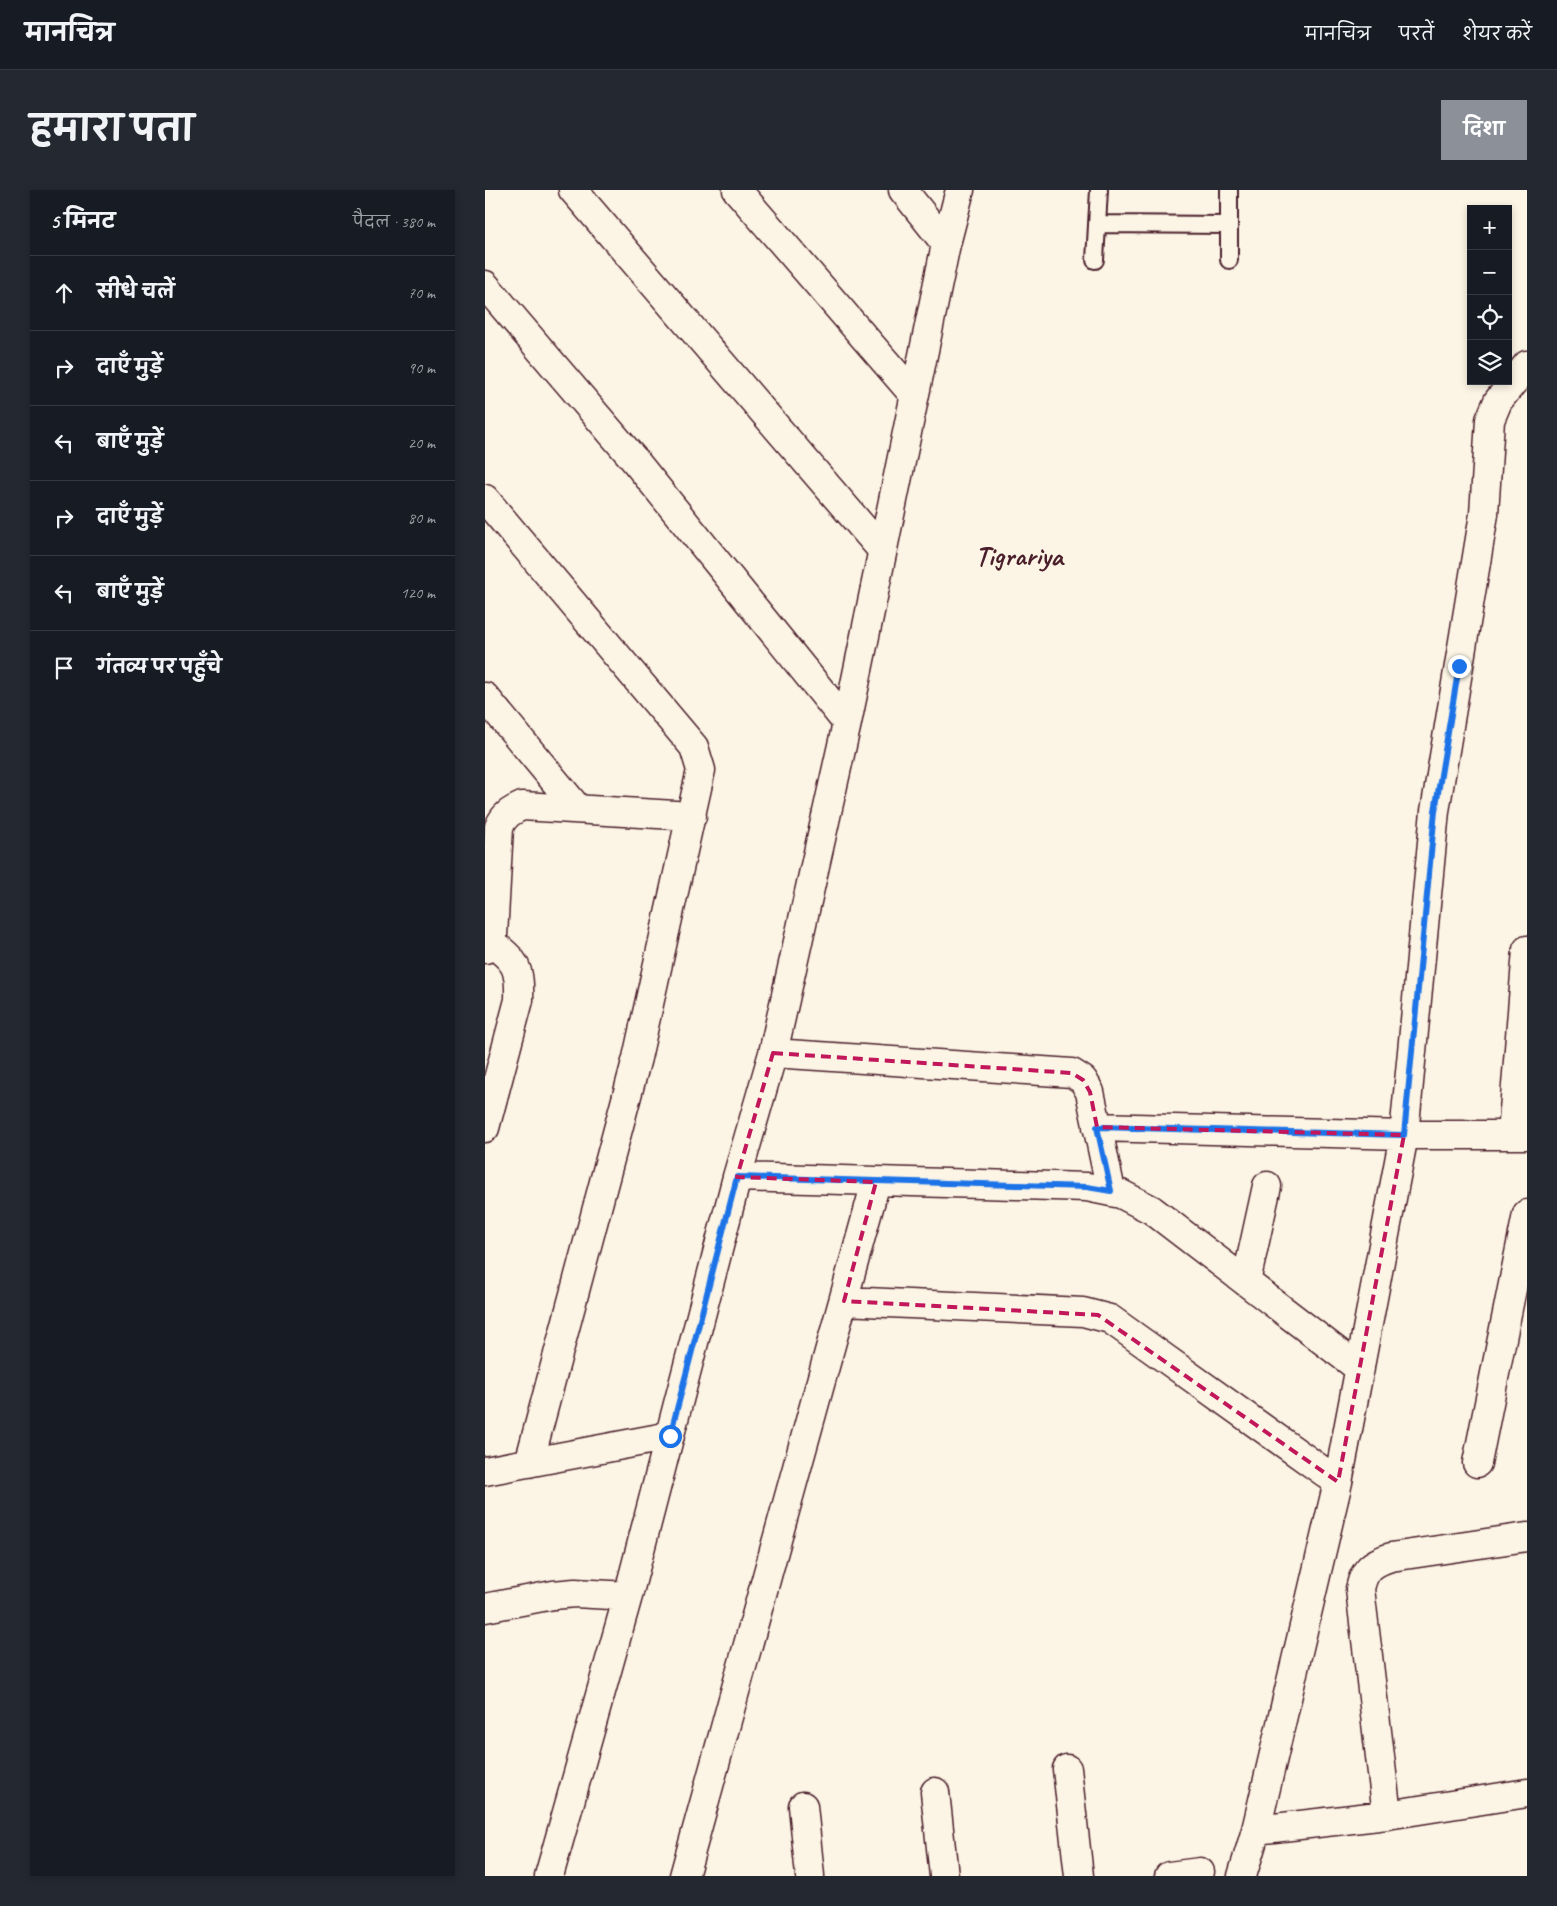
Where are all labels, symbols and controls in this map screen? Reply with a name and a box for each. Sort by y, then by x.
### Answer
text: मानचित्र [25,18,114,48]
text: मानचित्र [1305,23,1371,45]
text: परतें [1399,23,1434,45]
text: शेयर करें [1462,23,1532,45]
button: दिशा [1441,100,1527,160]
text: हमारा पता [30,106,194,151]
map controls [1467,205,1512,385]
button: + [1467,205,1512,250]
text: 5 मिनट [50,208,115,234]
text: पैदल · 380 m [353,212,435,232]
button: − [1467,250,1512,295]
icon: ahead [50,279,78,307]
text: सीधे चलें [97,280,175,304]
text: 70 m [408,283,435,303]
button: locate [1467,295,1512,340]
button: layers [1467,340,1512,385]
icon: right [50,354,78,382]
text: दाएँ मुड़ें [97,355,163,379]
text: 90 m [408,358,435,378]
icon: left [50,429,78,457]
text: बाएँ मुड़ें [97,430,163,454]
text: 20 m [408,433,435,453]
icon: right [50,504,78,532]
text: दाएँ मुड़ें [97,505,163,529]
text: 80 m [408,508,435,528]
district label: Tigrariya [975,538,1065,573]
icon: left [50,579,78,607]
text: बाएँ मुड़ें [97,580,163,604]
text: 120 m [401,583,435,603]
icon: arrive [50,654,78,682]
text: गंतव्य पर पहुँचे [97,655,222,679]
route end [1448,655,1471,678]
route start [659,1425,682,1448]

